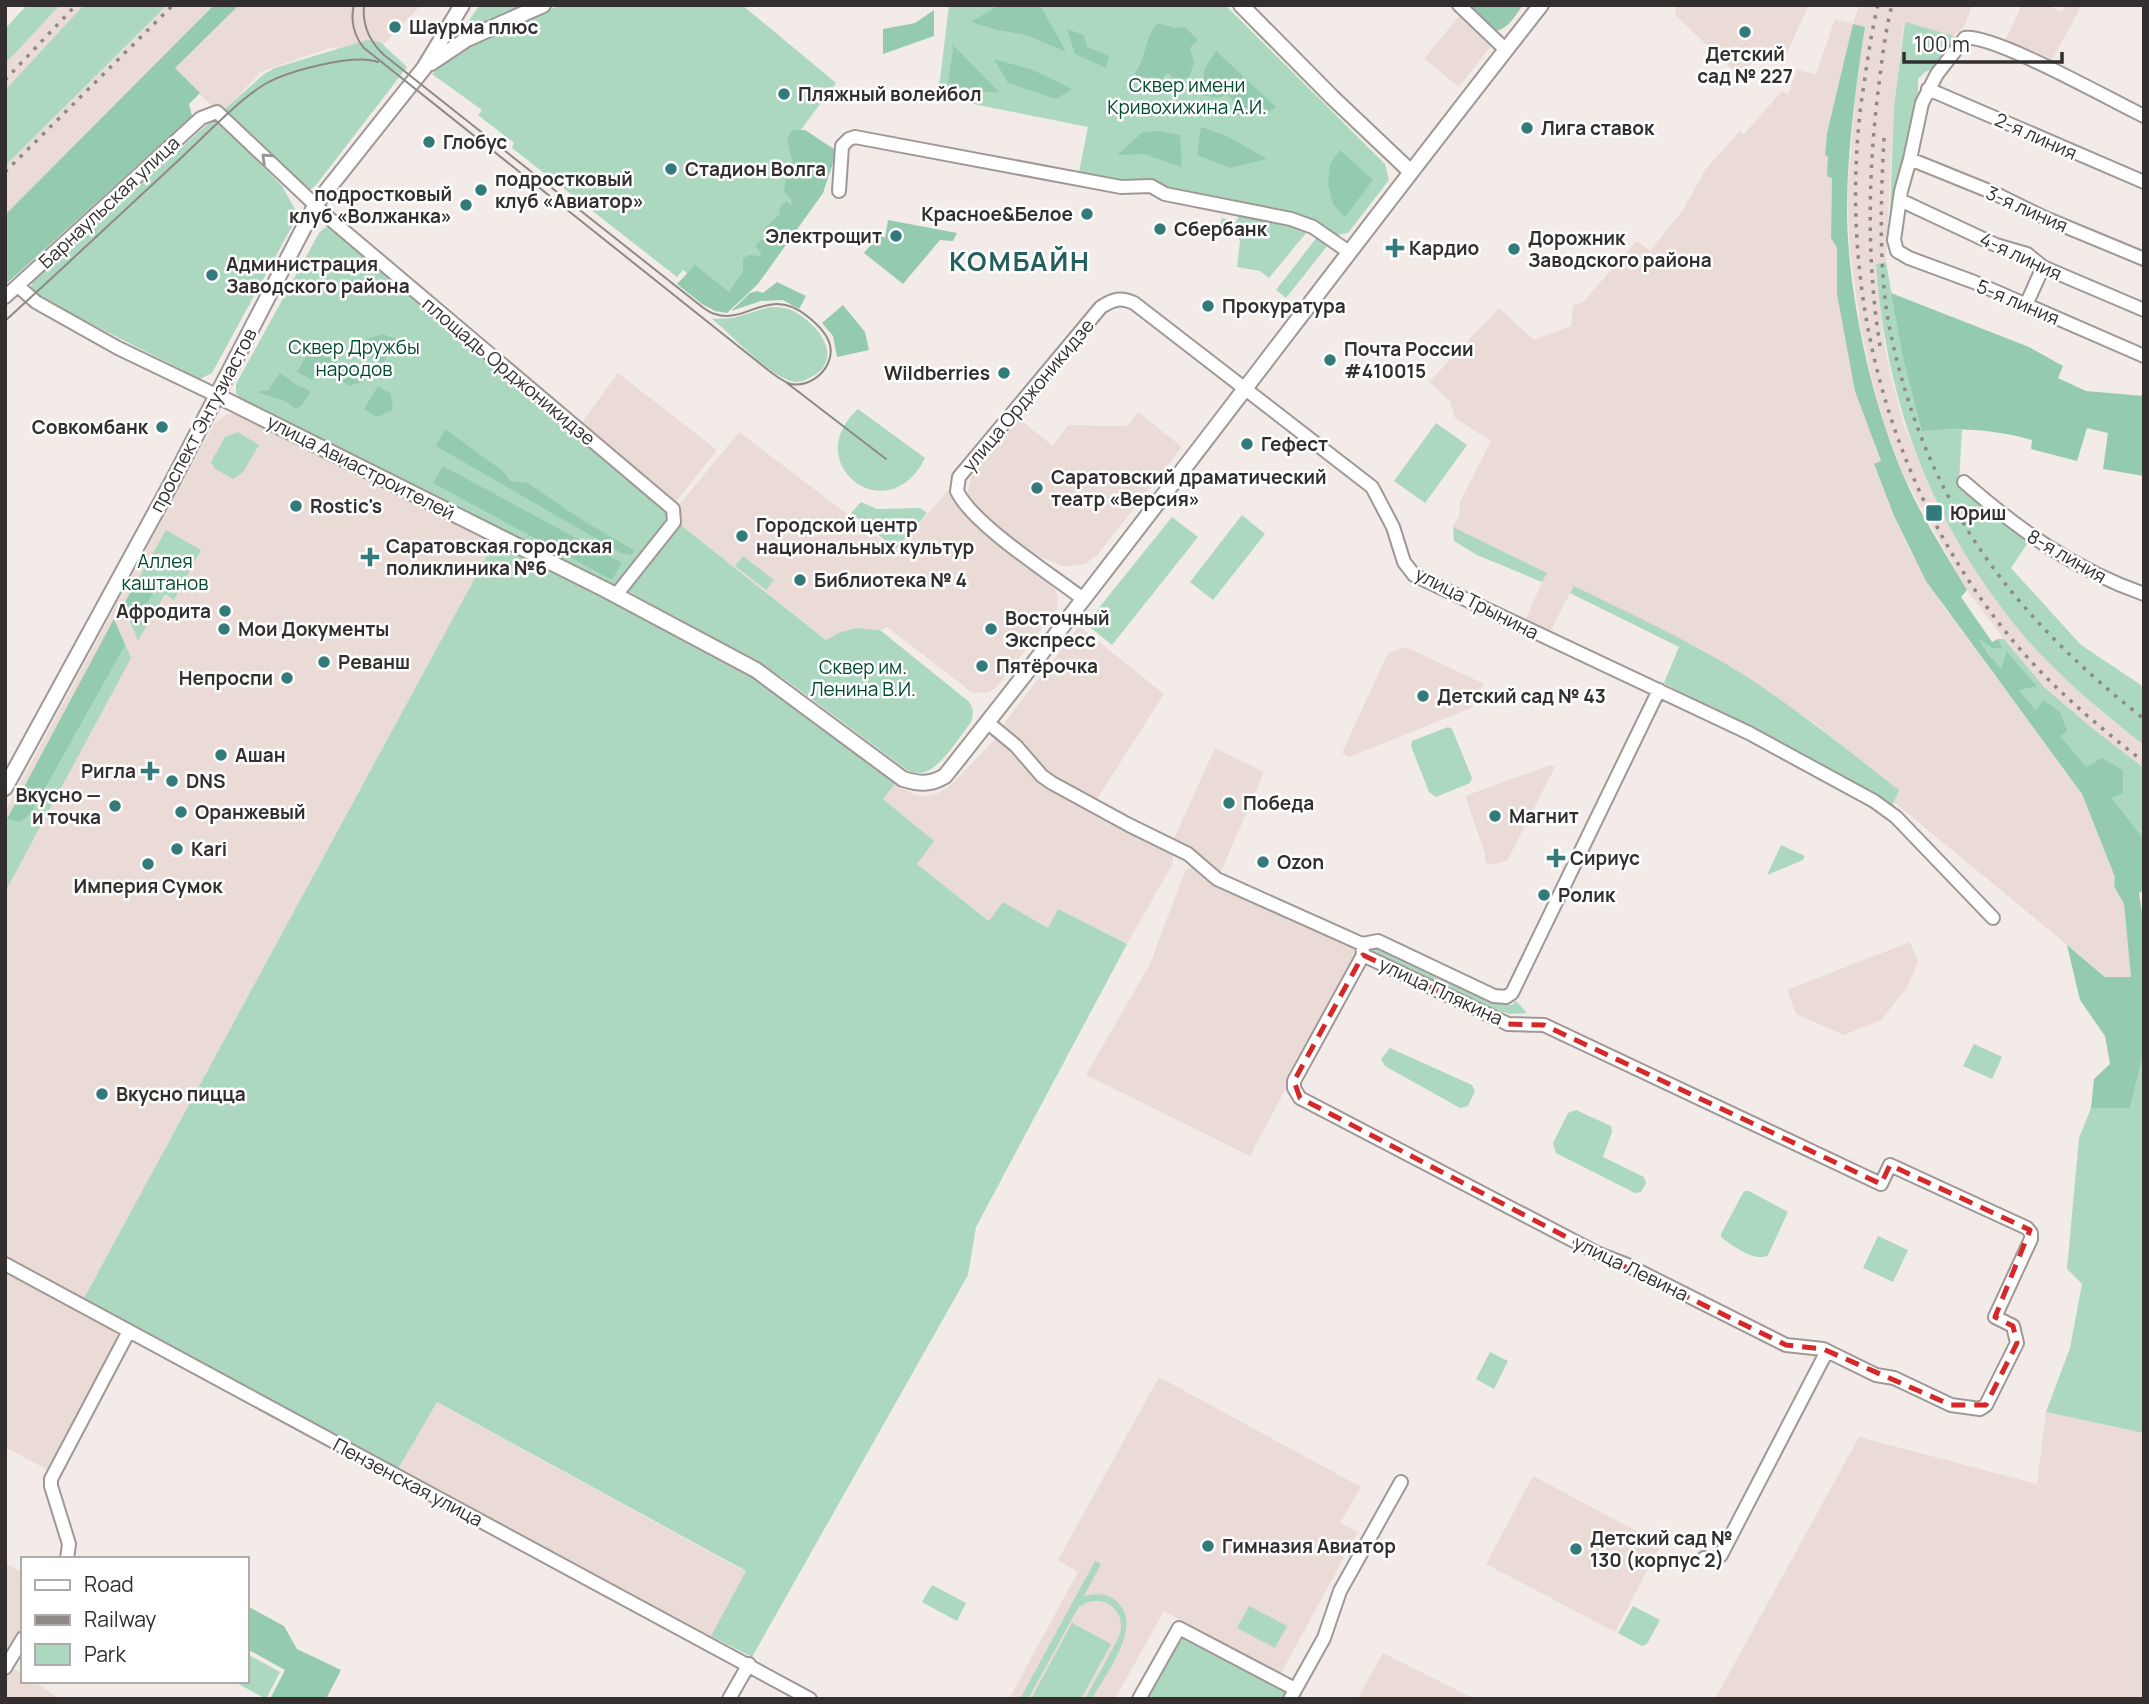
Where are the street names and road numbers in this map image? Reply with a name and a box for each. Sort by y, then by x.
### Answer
street label: 2-я линия [1991,106,2081,166]
street label: Барнаульская улица [33,130,185,274]
street label: 3-я линия [1982,179,2072,239]
street label: 4-я линия [1976,226,2066,286]
street label: 5-я линия [1973,273,2063,331]
street label: площадь Орджоникидзе [417,291,601,451]
street label: улица Орджоникидзе [956,313,1100,477]
street label: проспект Энтузиастов [143,323,263,517]
street label: улица Авиастроителей [263,408,459,526]
street label: 8-я линия [2023,523,2111,589]
street label: улица Трынина [1411,561,1543,645]
street label: улица Плякина [1375,951,1507,1031]
street label: улица Левина [1569,1229,1693,1307]
street label: Пензенская улица [329,1432,487,1532]

